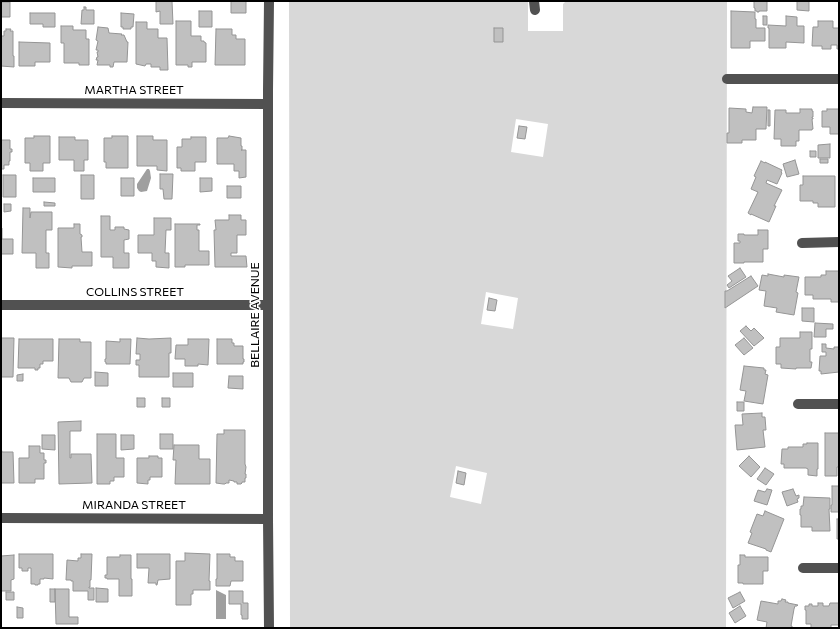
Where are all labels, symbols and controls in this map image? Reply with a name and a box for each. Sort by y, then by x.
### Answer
street label: MARTHA STREET [84,83,184,97]
street label: BELLAIRE AVENUE [248,262,262,368]
street label: COLLINS STREET [86,285,184,299]
street label: MIRANDA STREET [82,498,186,512]

